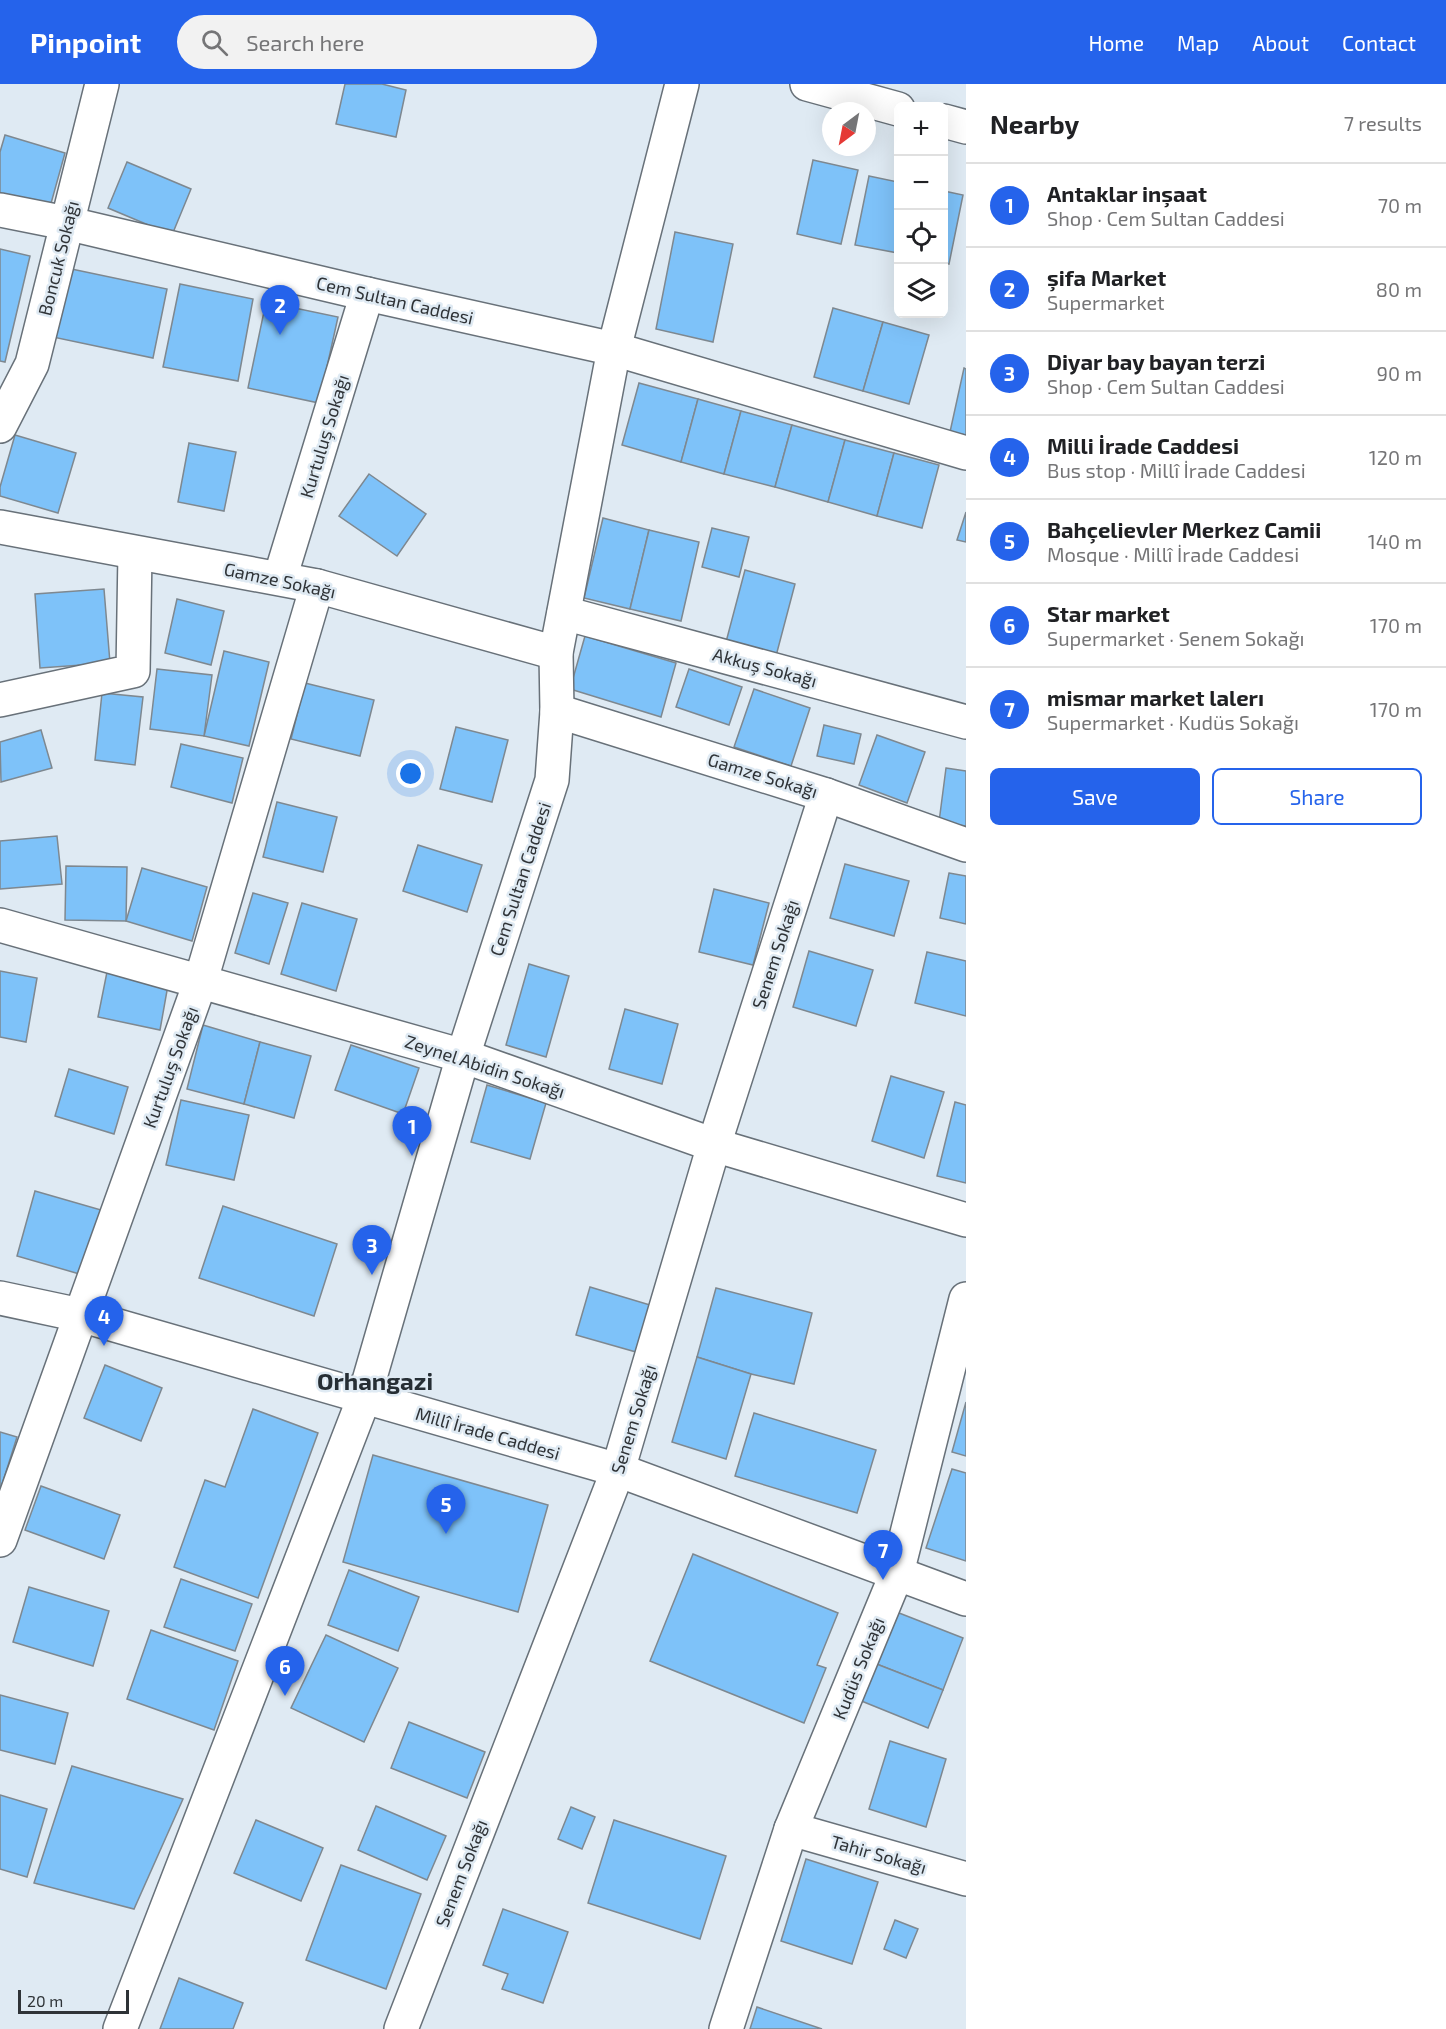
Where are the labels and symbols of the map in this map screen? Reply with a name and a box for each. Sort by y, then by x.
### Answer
north arrow [822,102,876,156]
street label: Boncuk Sokağı [33,198,83,318]
street label: Cem Sultan Caddesi [314,271,476,329]
pin: 2 [260,286,300,335]
street label: Kurtuluş Sokağı [295,372,354,501]
street label: Gamze Sokağı [222,557,338,603]
street label: Akkuş Sokağı [710,643,819,692]
street label: Gamze Sokağı [705,748,821,802]
your location [396,759,425,788]
street label: Cem Sultan Caddesi [485,799,555,959]
street label: Senem Sokağı [747,897,803,1011]
street label: Kurtuluş Sokağı [138,1003,203,1131]
street label: Zeynel Abidin Sokağı [402,1030,568,1102]
pin: 1 [392,1106,432,1156]
pin: 3 [352,1226,392,1275]
pin: 4 [84,1296,124,1346]
street label: Senem Sokağı [606,1361,660,1477]
district label: Orhangazi [317,1366,433,1395]
street label: Millî İrade Caddesi [413,1402,563,1464]
pin: 5 [426,1484,466,1534]
pin: 7 [864,1530,902,1580]
street label: Kudüs Sokağı [827,1614,889,1722]
pin: 6 [266,1646,304,1696]
street label: Senem Sokağı [430,1816,492,1930]
street label: Tahir Sokağı [829,1830,929,1878]
scale bar [18,1987,129,2014]

